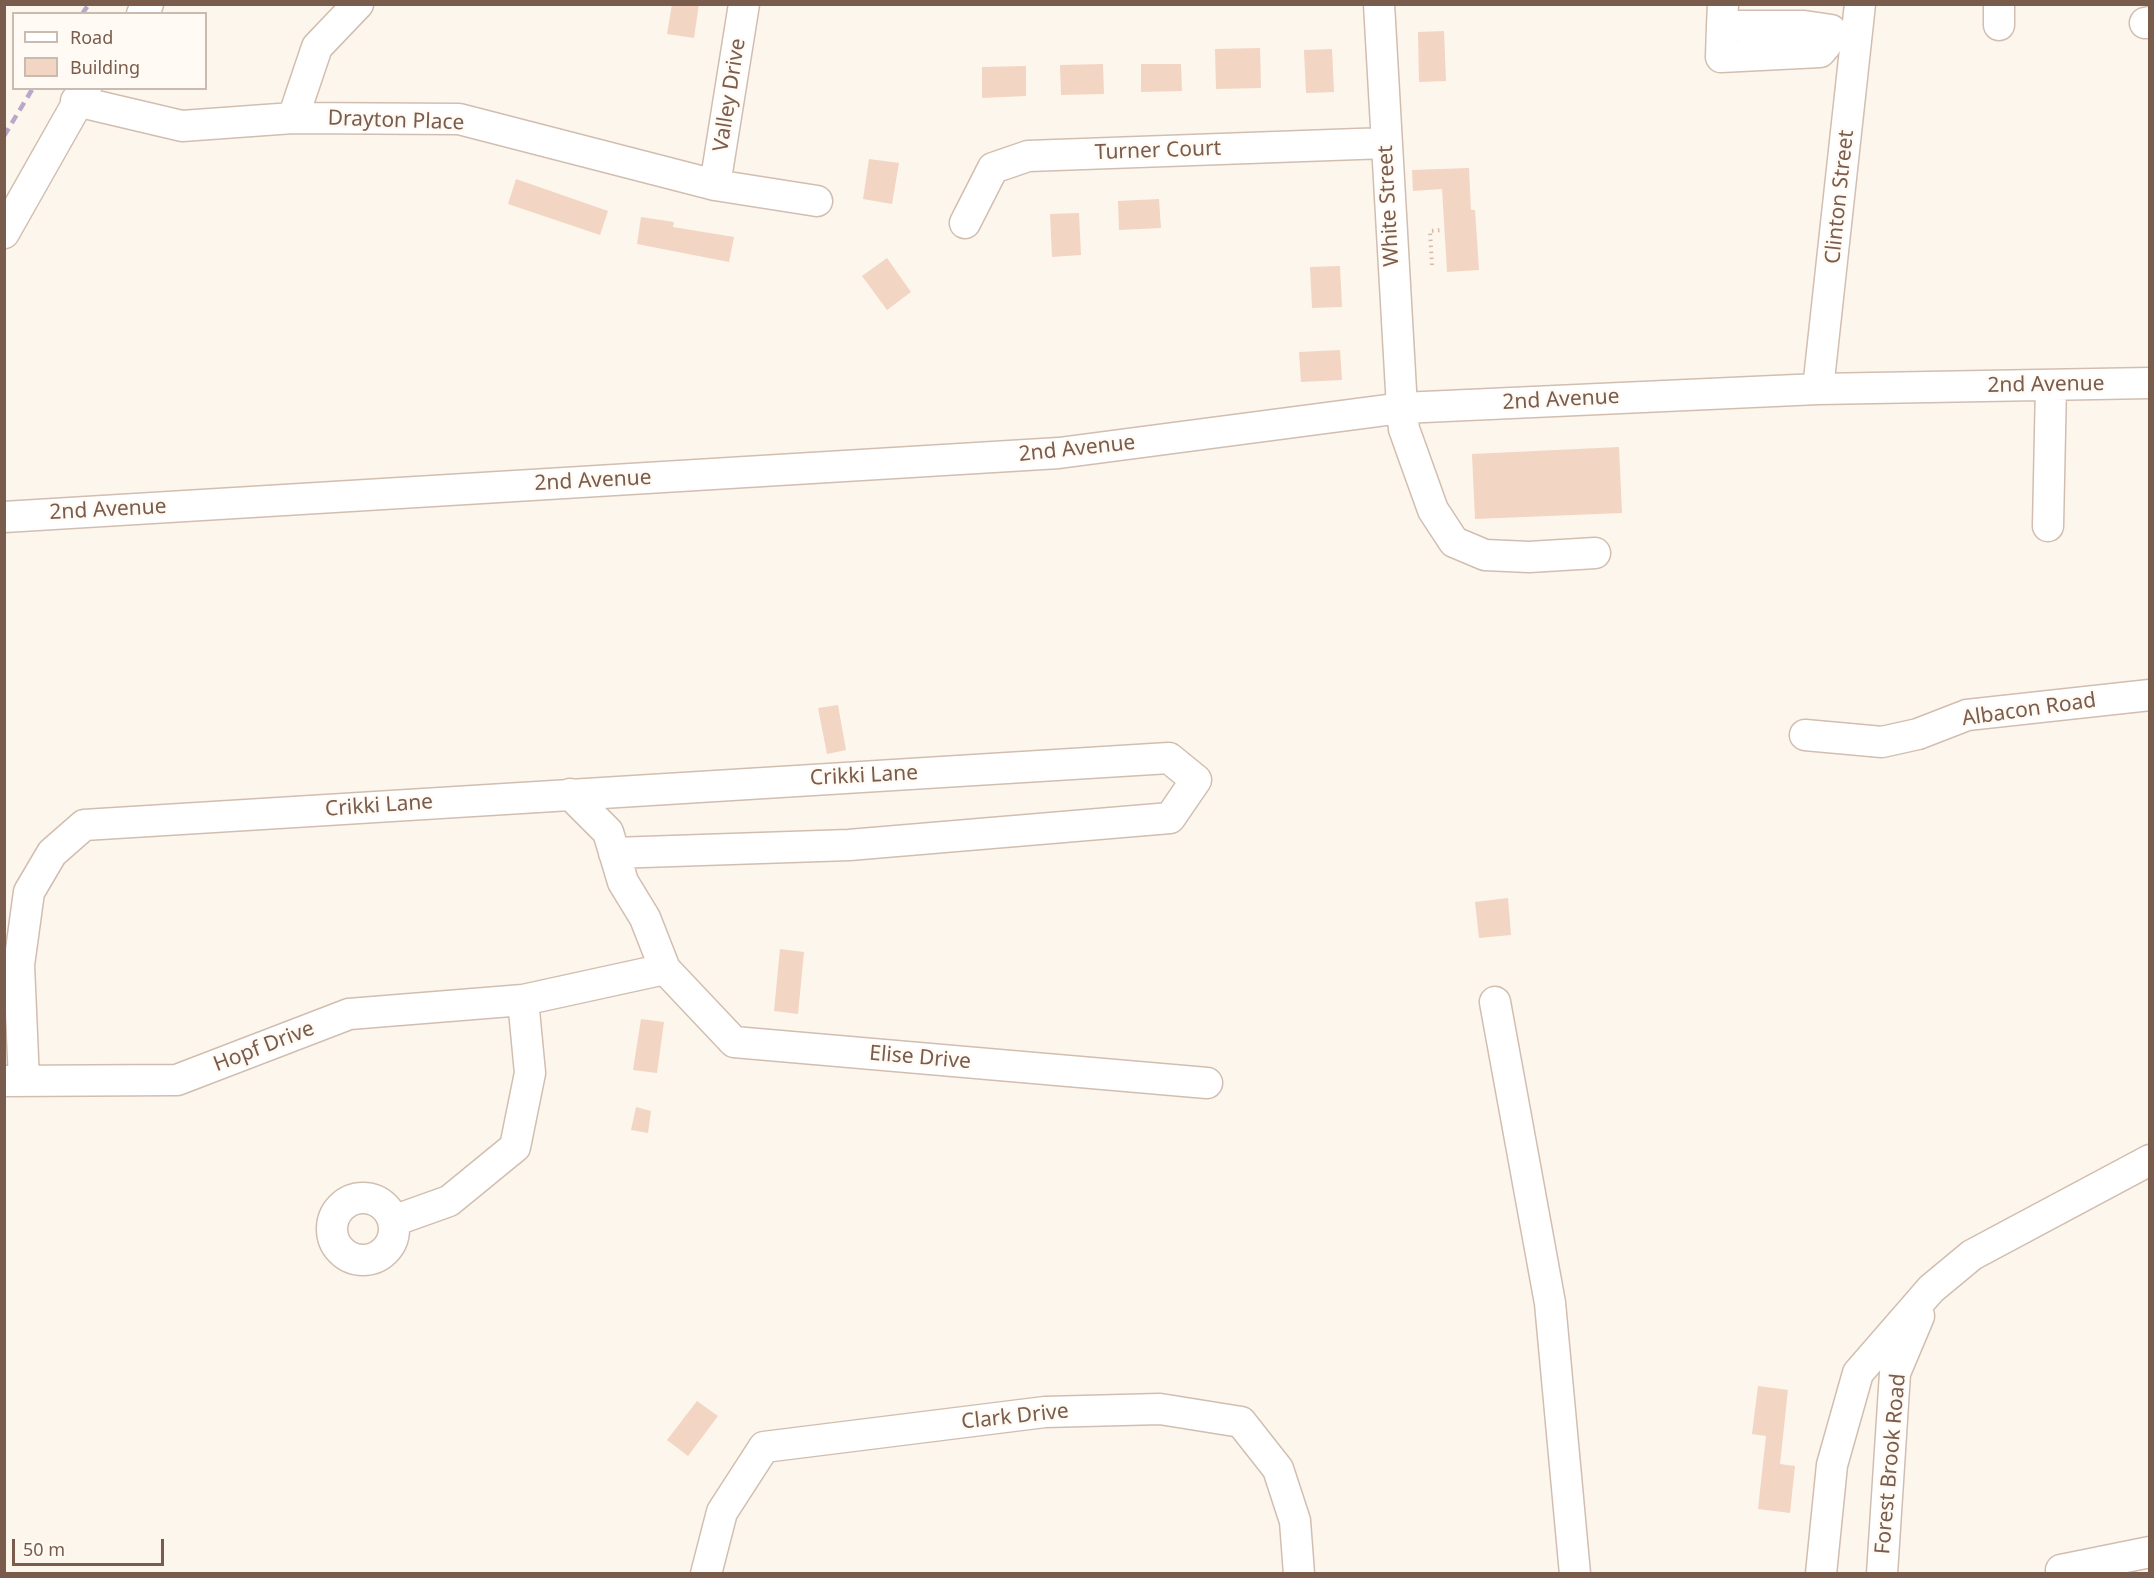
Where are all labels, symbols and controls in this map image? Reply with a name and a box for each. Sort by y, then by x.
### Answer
legend [12,12,207,90]
text: Road [70,25,113,49]
street label: Valley Drive [709,37,751,153]
text: Building [70,55,140,79]
street label: Drayton Place [327,106,465,136]
street label: Clinton Street [1820,129,1860,265]
street label: Turner Court [1094,136,1222,166]
street label: White Street [1373,145,1405,267]
street label: 2nd Avenue [1987,371,2105,399]
street label: 2nd Avenue [1502,384,1620,416]
street label: 2nd Avenue [1017,430,1137,468]
street label: 2nd Avenue [534,465,652,497]
street label: 2nd Avenue [49,494,167,526]
street label: Albacon Road [1960,688,2098,732]
street label: Crikki Lane [809,761,919,791]
street label: Crikki Lane [324,790,434,822]
street label: Hopf Drive [210,1016,318,1078]
street label: Elise Drive [868,1041,972,1075]
street label: Forest Brook Road [1871,1373,1911,1555]
street label: Clark Drive [960,1399,1070,1435]
scale bar [15,1527,166,1565]
text: 50 m [23,1537,65,1561]

